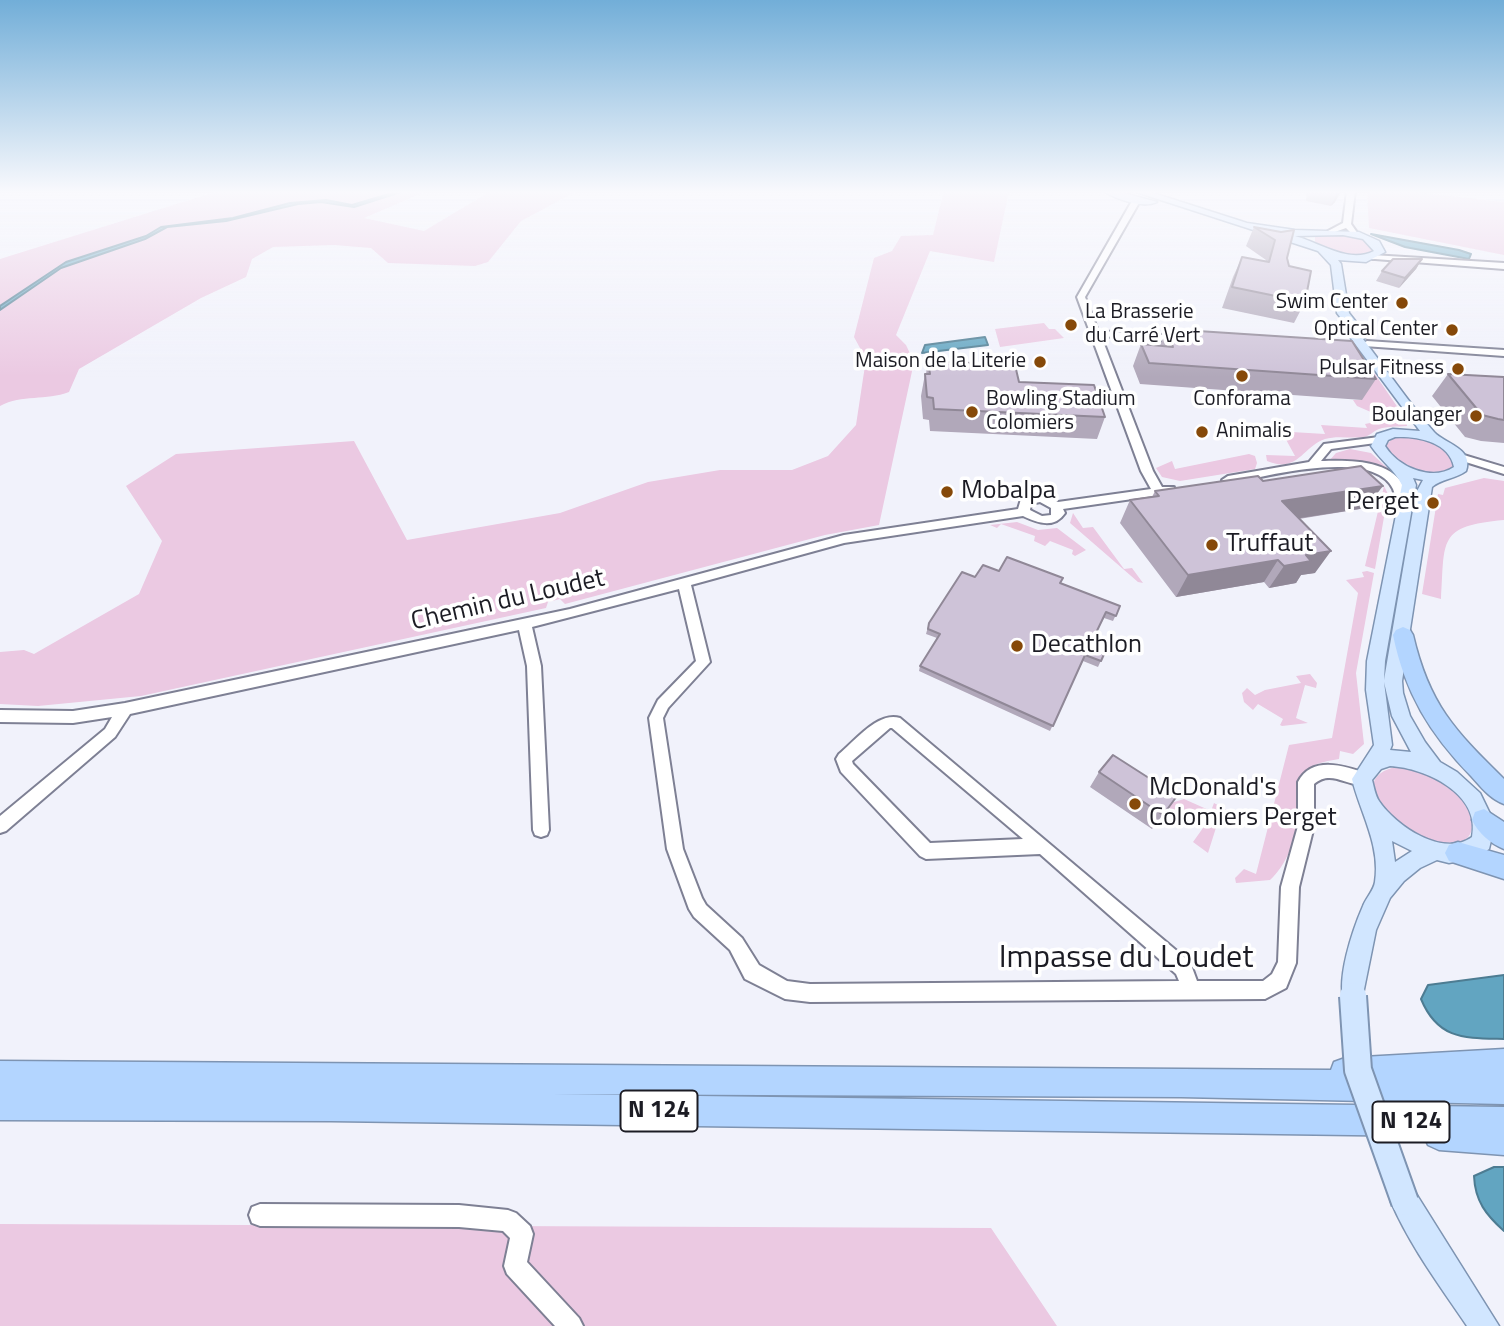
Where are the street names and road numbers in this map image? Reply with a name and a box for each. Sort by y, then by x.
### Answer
street label: Chemin du Loudet [408,564,608,638]
street label: Impasse du Loudet [999,940,1253,978]
road number: N 124 [620,1091,698,1132]
road number: N 124 [1372,1102,1450,1142]

